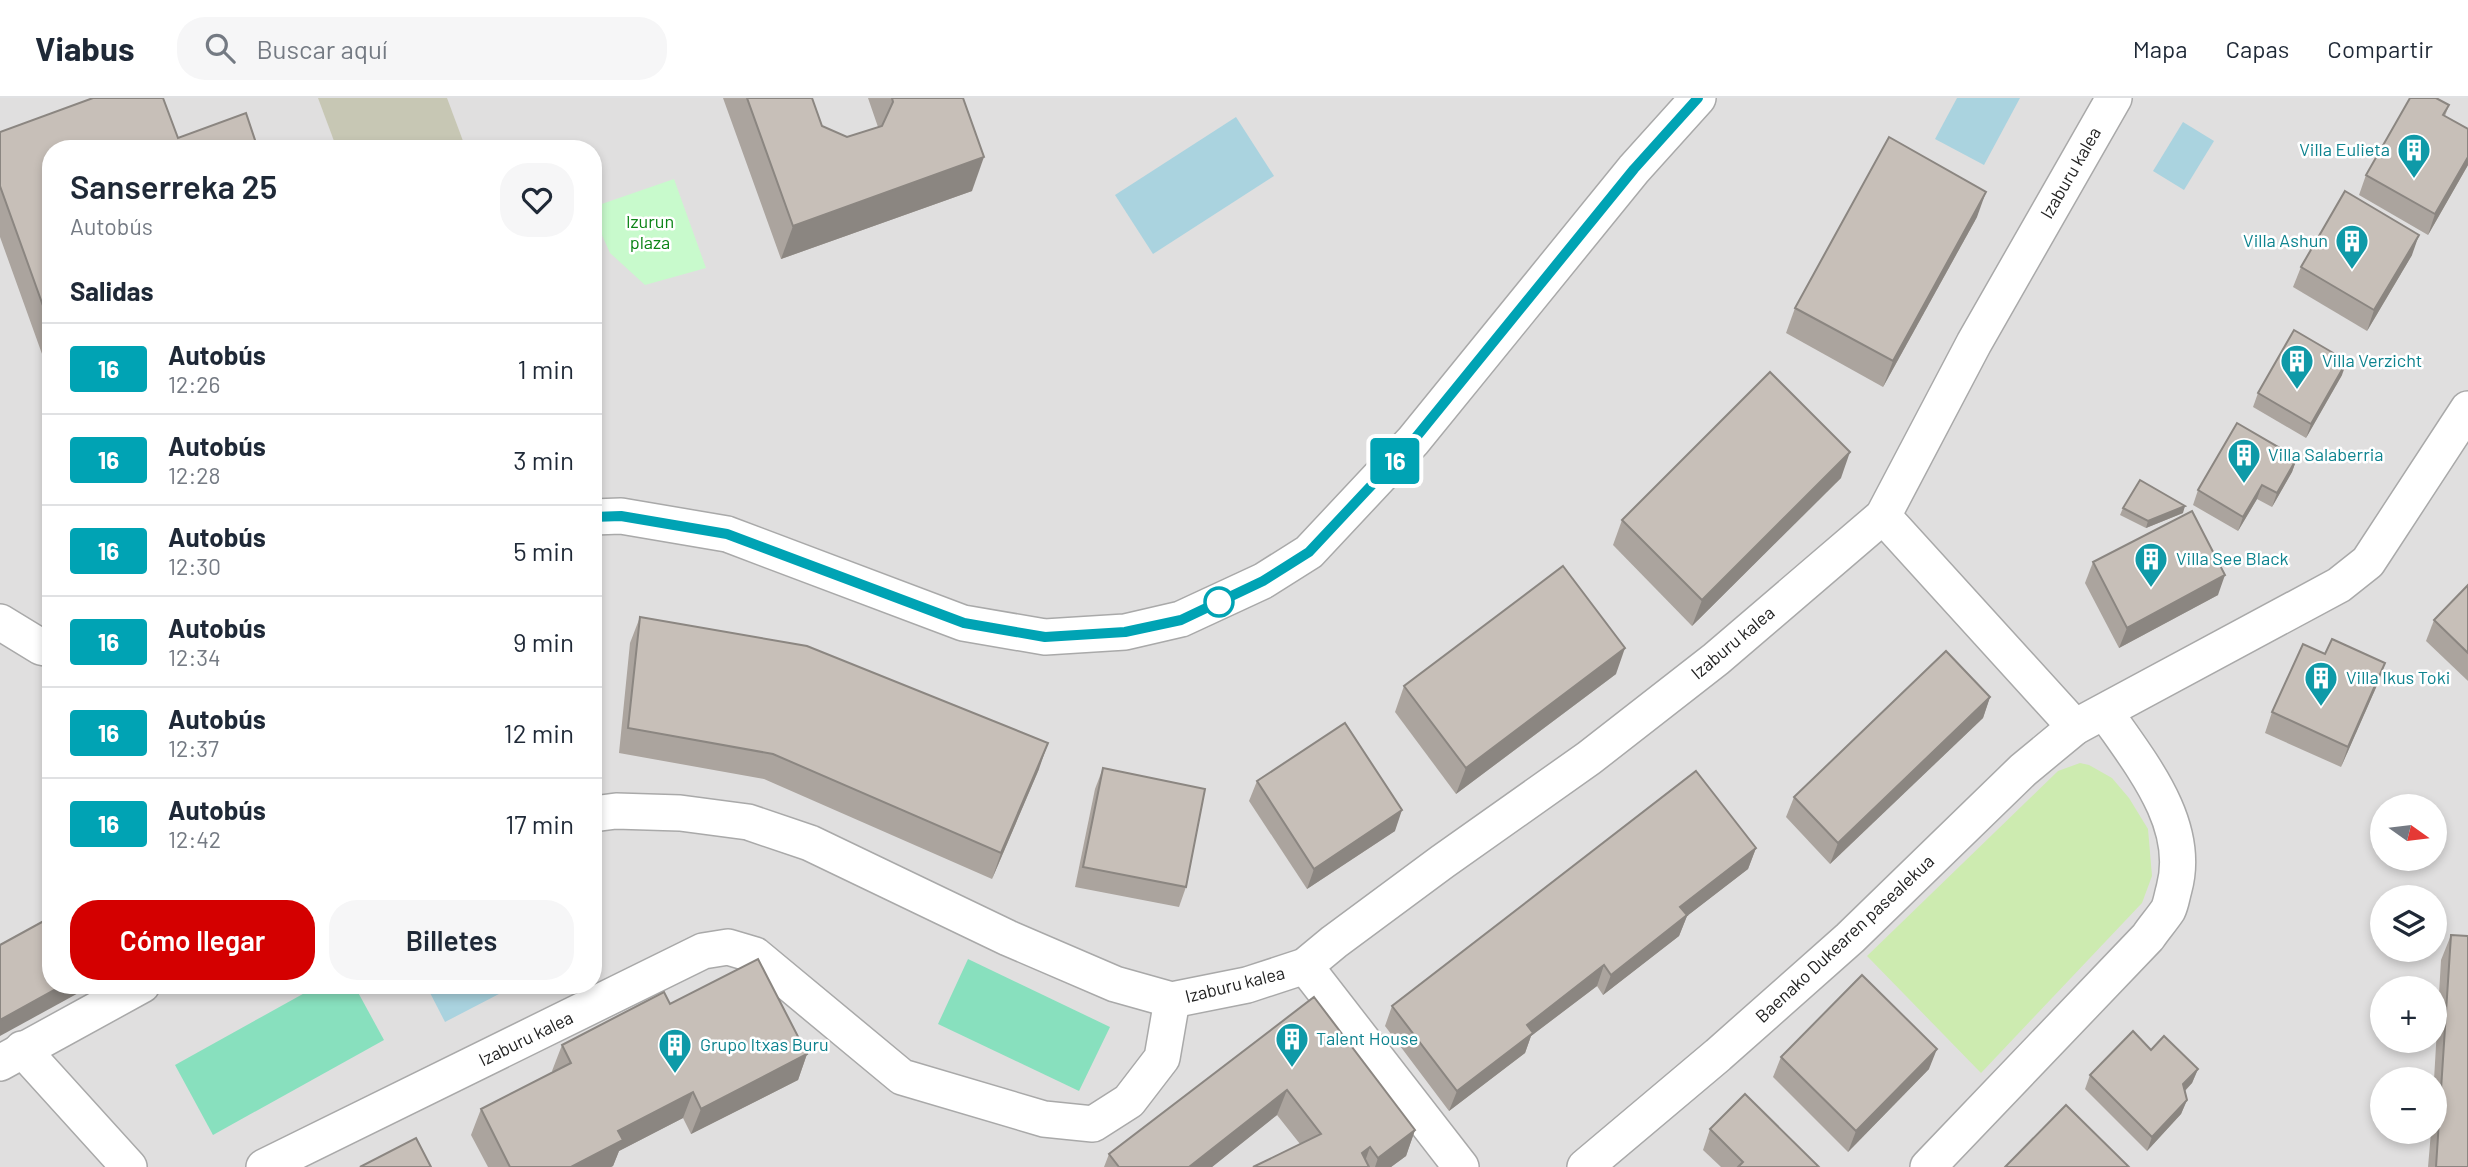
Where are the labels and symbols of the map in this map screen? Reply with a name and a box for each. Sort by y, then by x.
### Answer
street label: Izaburu kalea [2035,123,2105,222]
building icon: Villa Eulieta [2395,131,2433,180]
place label: Villa Eulieta [2299,138,2390,160]
park label: Izurun plaza [626,210,674,253]
building icon: Villa Ashun [2333,222,2371,271]
place label: Villa Ashun [2243,229,2328,251]
building icon: Villa Verzicht [2278,342,2316,391]
place label: Villa Verzicht [2322,349,2422,371]
building icon: Villa Salaberria [2225,436,2263,485]
line badge: 16 [1364,438,1426,484]
place label: Villa Salaberria [2268,443,2383,465]
building icon: Villa See Black [2132,540,2170,589]
place label: Villa See Black [2176,547,2289,569]
unlabelled marker [1204,587,1234,617]
street label: Izaburu kalea [1686,601,1779,683]
building icon: Villa Ikus Toki [2302,659,2340,708]
place label: Villa Ikus Toki [2346,666,2450,688]
north arrow [2370,794,2446,872]
street label: Baenako Dukearen pasealekua [1750,850,1938,1027]
street label: Izaburu kalea [1183,961,1287,1007]
street label: Izaburu kalea [475,1006,576,1070]
building icon: Talent House [1273,1020,1311,1069]
building icon: Grupo Itxas Buru [656,1026,694,1075]
place label: Talent House [1316,1027,1418,1049]
place label: Grupo Itxas Buru [700,1033,829,1055]

